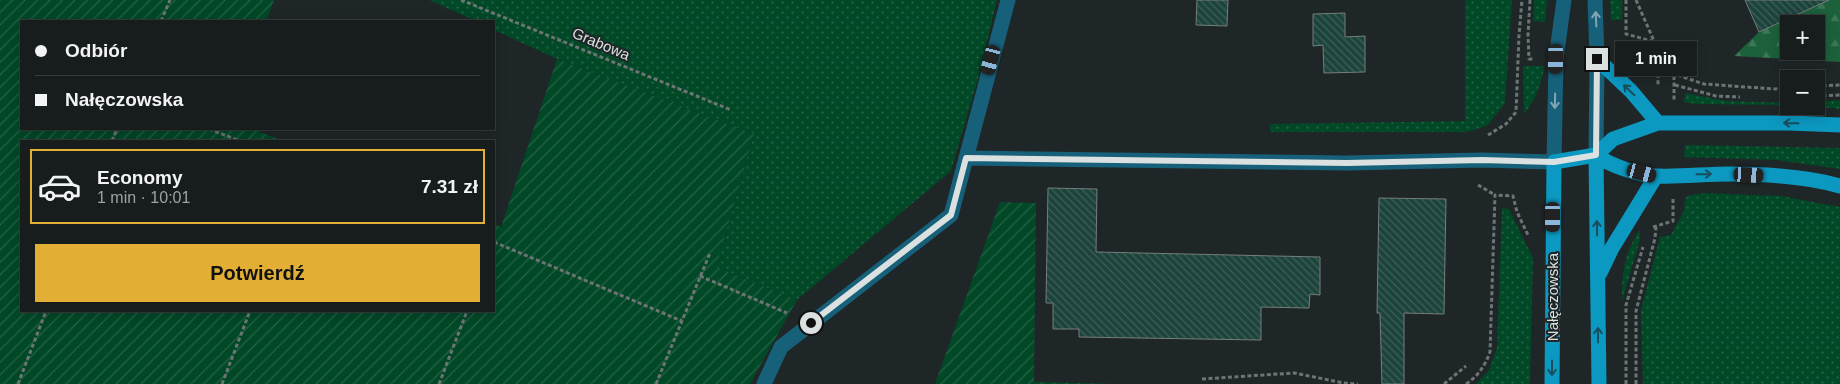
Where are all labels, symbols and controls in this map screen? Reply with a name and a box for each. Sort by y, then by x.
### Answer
one-way arrow [1591,11,1601,28]
map controls [1780,15,1825,115]
button: + [1780,15,1825,60]
street label: Grabowa [570,24,633,64]
text: Odbiór [65,40,127,61]
callout: 1 min [1614,42,1697,76]
car [979,44,1002,76]
car [1548,44,1563,74]
route end [1586,48,1608,70]
text: 1 min [1635,50,1677,67]
button: − [1780,70,1825,115]
one-way arrow [1623,84,1635,96]
text: Nałęczowska [65,89,183,110]
one-way arrow [1550,92,1560,108]
one-way arrow [1784,118,1800,128]
car [1625,162,1658,184]
icon: car [37,164,82,209]
text: Economy [97,167,183,188]
car [1733,167,1764,183]
one-way arrow [1696,170,1712,179]
text: 7.31 zł [421,176,478,197]
text: 1 min · 10:01 [97,189,190,206]
car [1545,202,1560,232]
one-way arrow [1592,220,1602,236]
button: Potwierdź [35,244,480,302]
street label: Nałęczowska [1544,252,1561,341]
route start [800,312,822,334]
one-way arrow [1593,328,1603,344]
one-way arrow [1547,360,1557,376]

